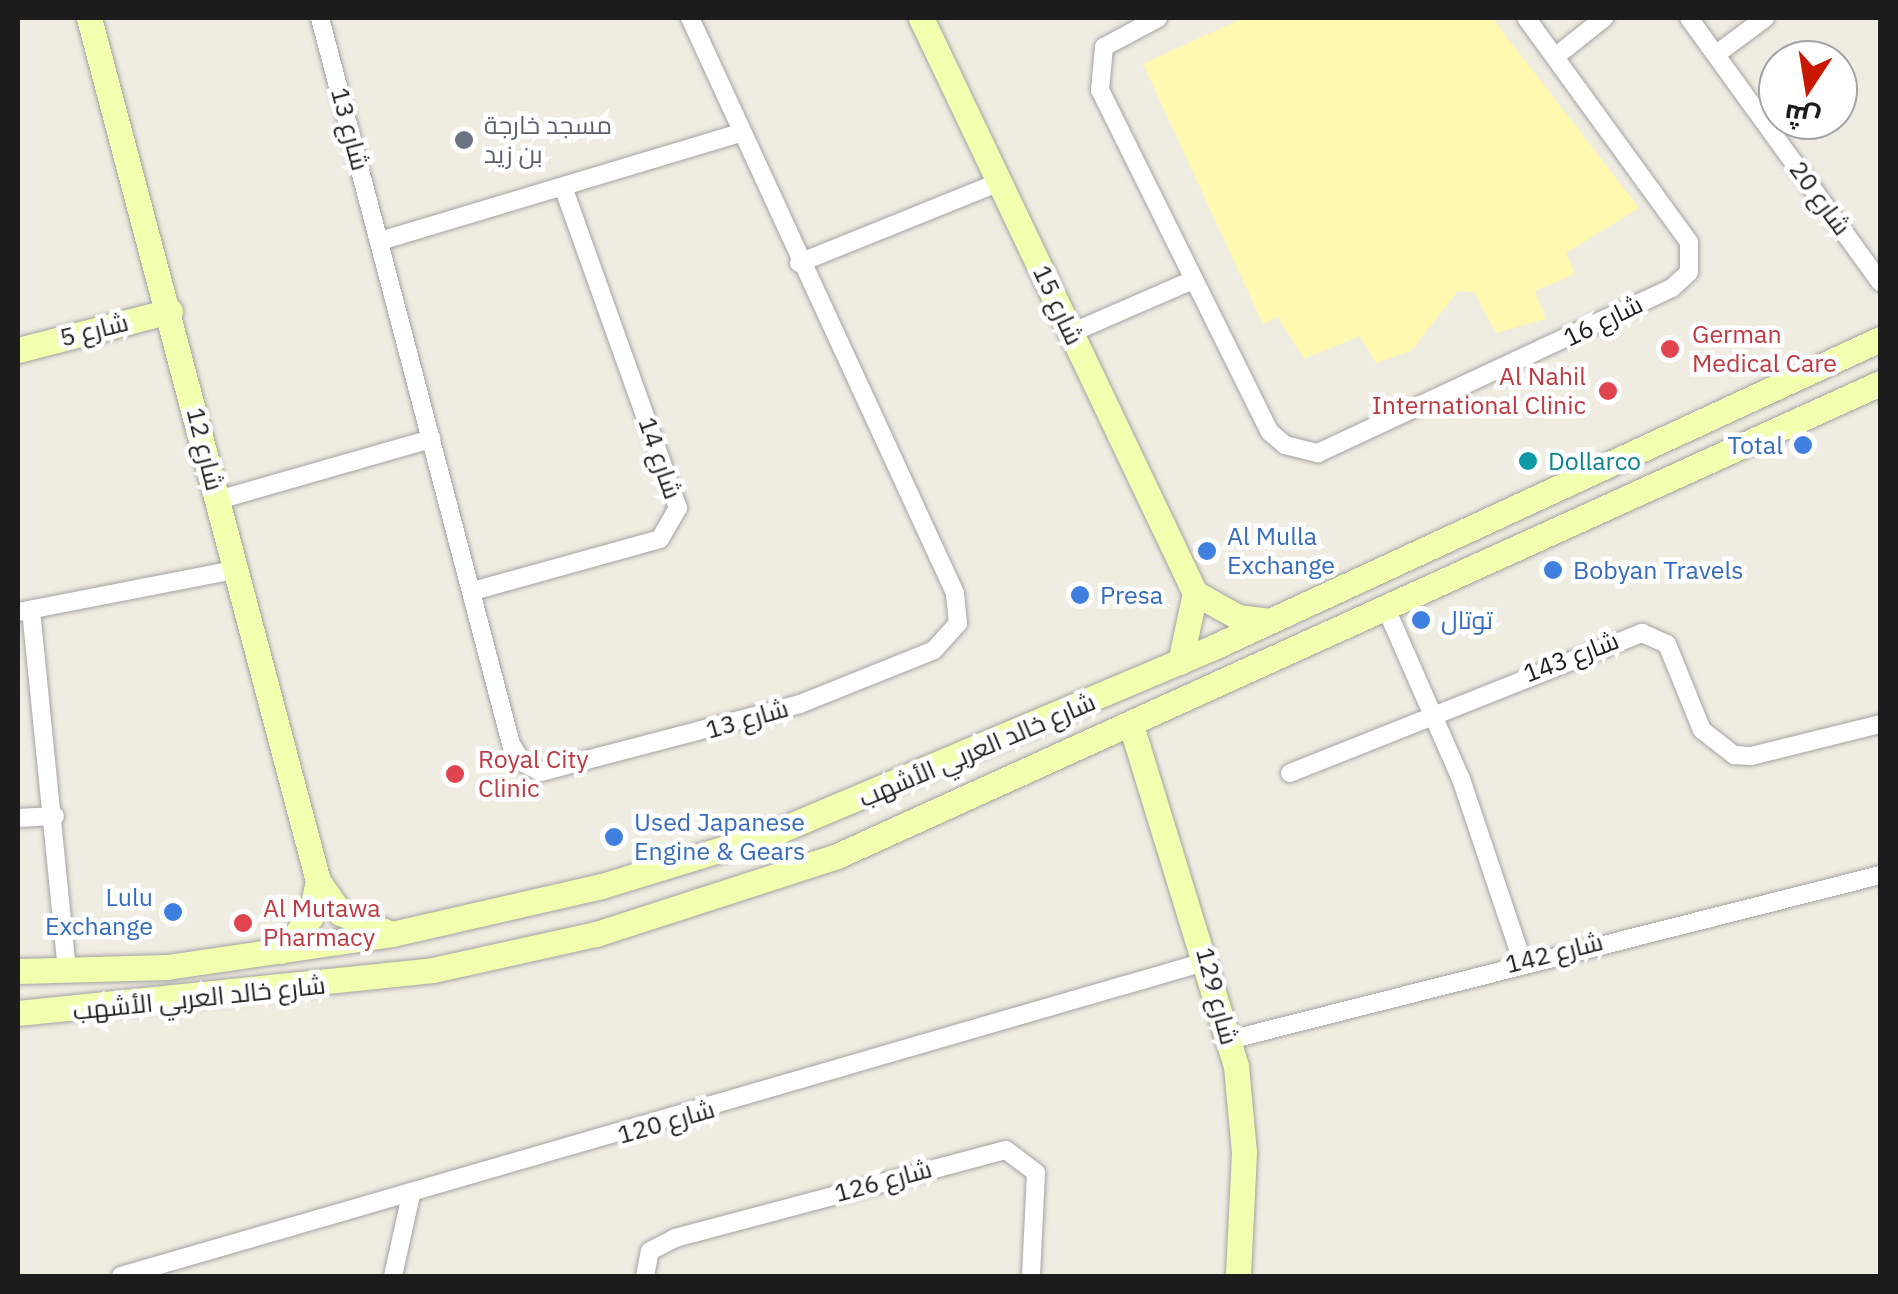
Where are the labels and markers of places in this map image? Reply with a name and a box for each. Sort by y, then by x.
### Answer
place label: مسجد خارجة بن زيد [484,111,612,170]
marker: مسجد خارجة بن زيد [453,129,475,151]
place label: German Medical Care [1692,320,1837,379]
marker: German Medical Care [1657,336,1683,362]
place label: Al Nahil International Clinic [1372,362,1586,421]
marker: Al Nahil International Clinic [1595,378,1621,404]
place label: Total [1727,430,1783,460]
marker: Total [1792,434,1814,456]
place label: Dollarco [1548,446,1641,476]
marker: Dollarco [1517,450,1539,472]
place label: Al Mulla Exchange [1227,522,1335,581]
marker: Al Mulla Exchange [1196,540,1218,562]
place label: Bobyan Travels [1573,555,1743,585]
marker: Bobyan Travels [1542,559,1564,581]
place label: Presa [1100,580,1163,610]
marker: Presa [1069,584,1091,606]
place label: توتال [1441,605,1493,635]
marker: توتال [1410,609,1432,631]
place label: Royal City Clinic [478,745,589,804]
marker: Royal City Clinic [442,761,468,787]
place label: Used Japanese Engine & Gears [634,808,805,867]
marker: Used Japanese Engine & Gears [603,826,625,848]
place label: Lulu Exchange [45,883,153,942]
place label: Al Mutawa Pharmacy [263,894,381,953]
marker: Lulu Exchange [162,901,184,923]
marker: Al Mutawa Pharmacy [232,912,254,934]

